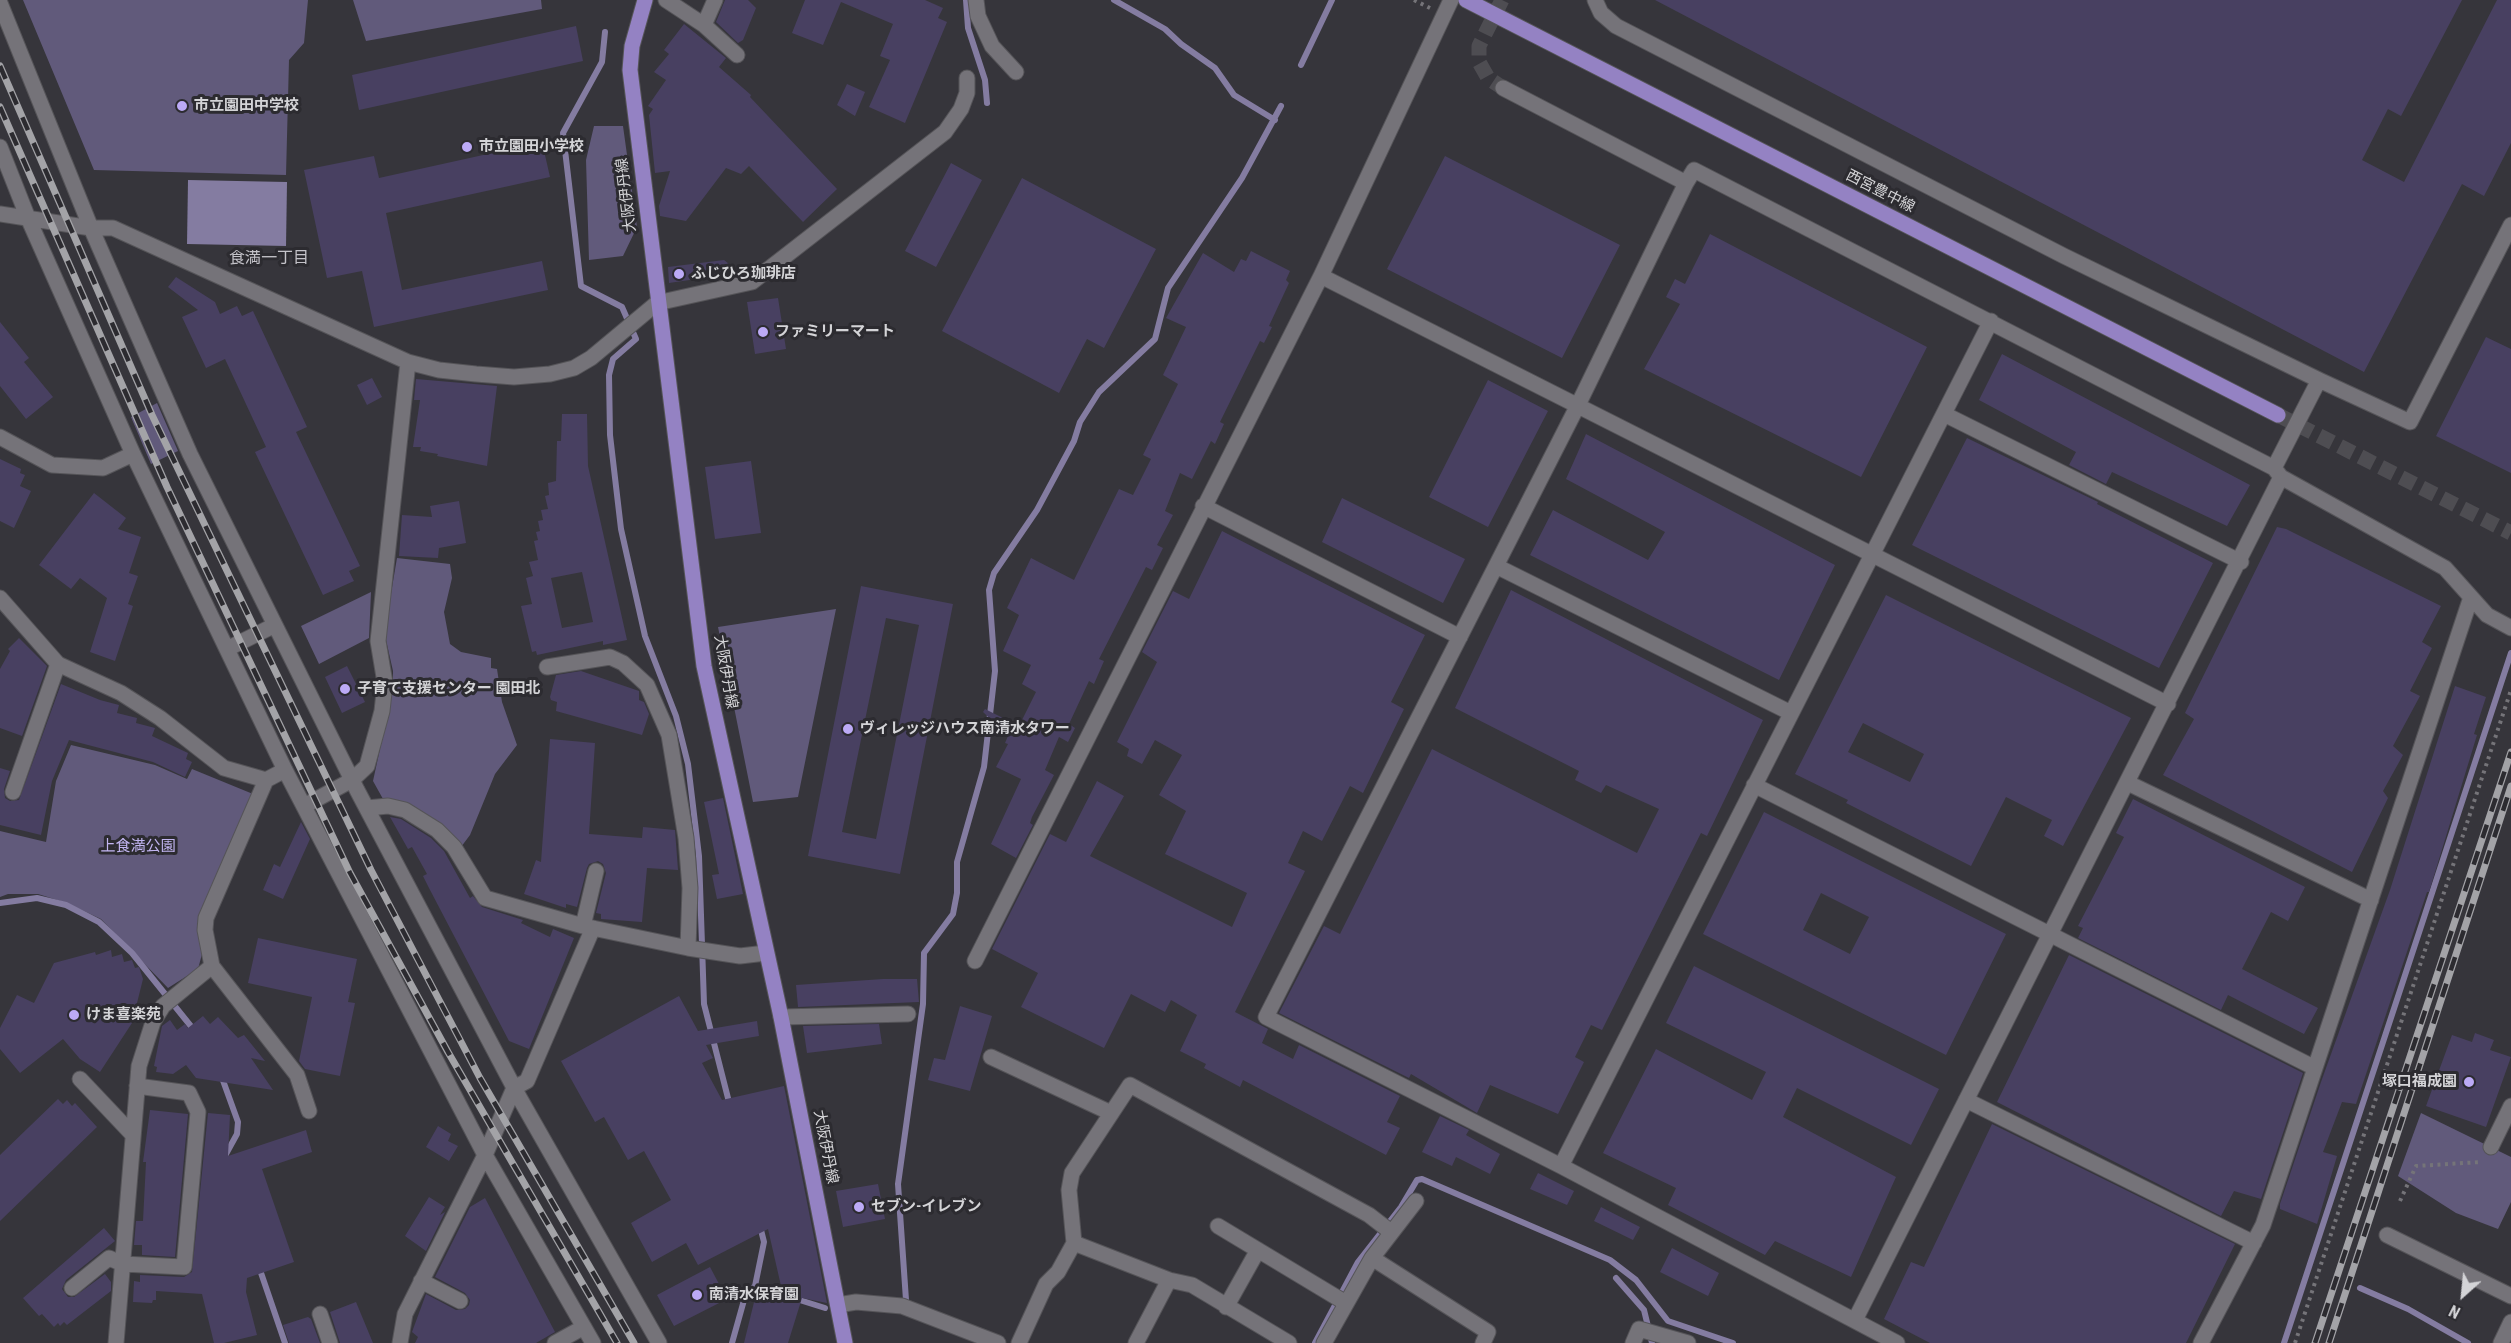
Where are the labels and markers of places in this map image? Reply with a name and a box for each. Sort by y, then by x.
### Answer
place label: 市立園田中学校 [194,97,299,115]
marker: 市立園田中学校 [175,99,189,113]
place label: 市立園田小学校 [479,138,584,156]
marker: 市立園田小学校 [460,140,474,154]
place label: ふじひろ珈琲店 [691,265,796,283]
marker: ふじひろ珈琲店 [672,267,686,281]
place label: ファミリーマート [775,323,895,341]
marker: ファミリーマート [756,325,770,339]
place label: 子育て支援センター 園田北 [357,680,540,698]
marker: 子育て支援センター 園田北 [338,682,352,696]
place label: ヴィレッジハウス南清水タワー [860,720,1070,738]
marker: ヴィレッジハウス南清水タワー [841,722,855,736]
place label: けま喜楽苑 [86,1006,161,1024]
marker: けま喜楽苑 [67,1008,81,1022]
place label: 塚口福成園 [2382,1073,2457,1091]
marker: 塚口福成園 [2462,1075,2476,1089]
place label: セブン-イレブン [871,1198,981,1216]
marker: セブン-イレブン [852,1200,866,1214]
place label: 南清水保育園 [709,1286,799,1304]
marker: 南清水保育園 [690,1288,704,1302]

